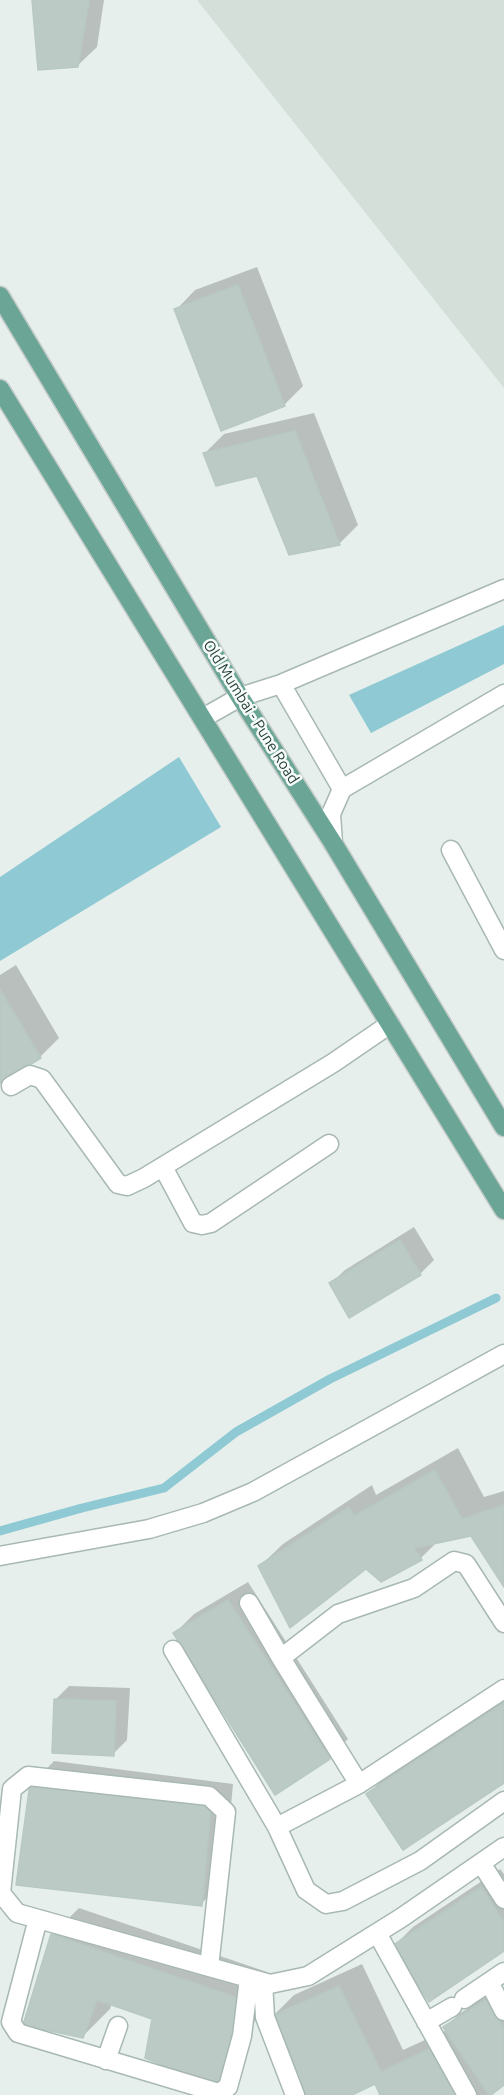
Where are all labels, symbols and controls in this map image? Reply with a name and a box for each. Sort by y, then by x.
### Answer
street label: Old Mumbai - Pune Road [199,637,303,787]

